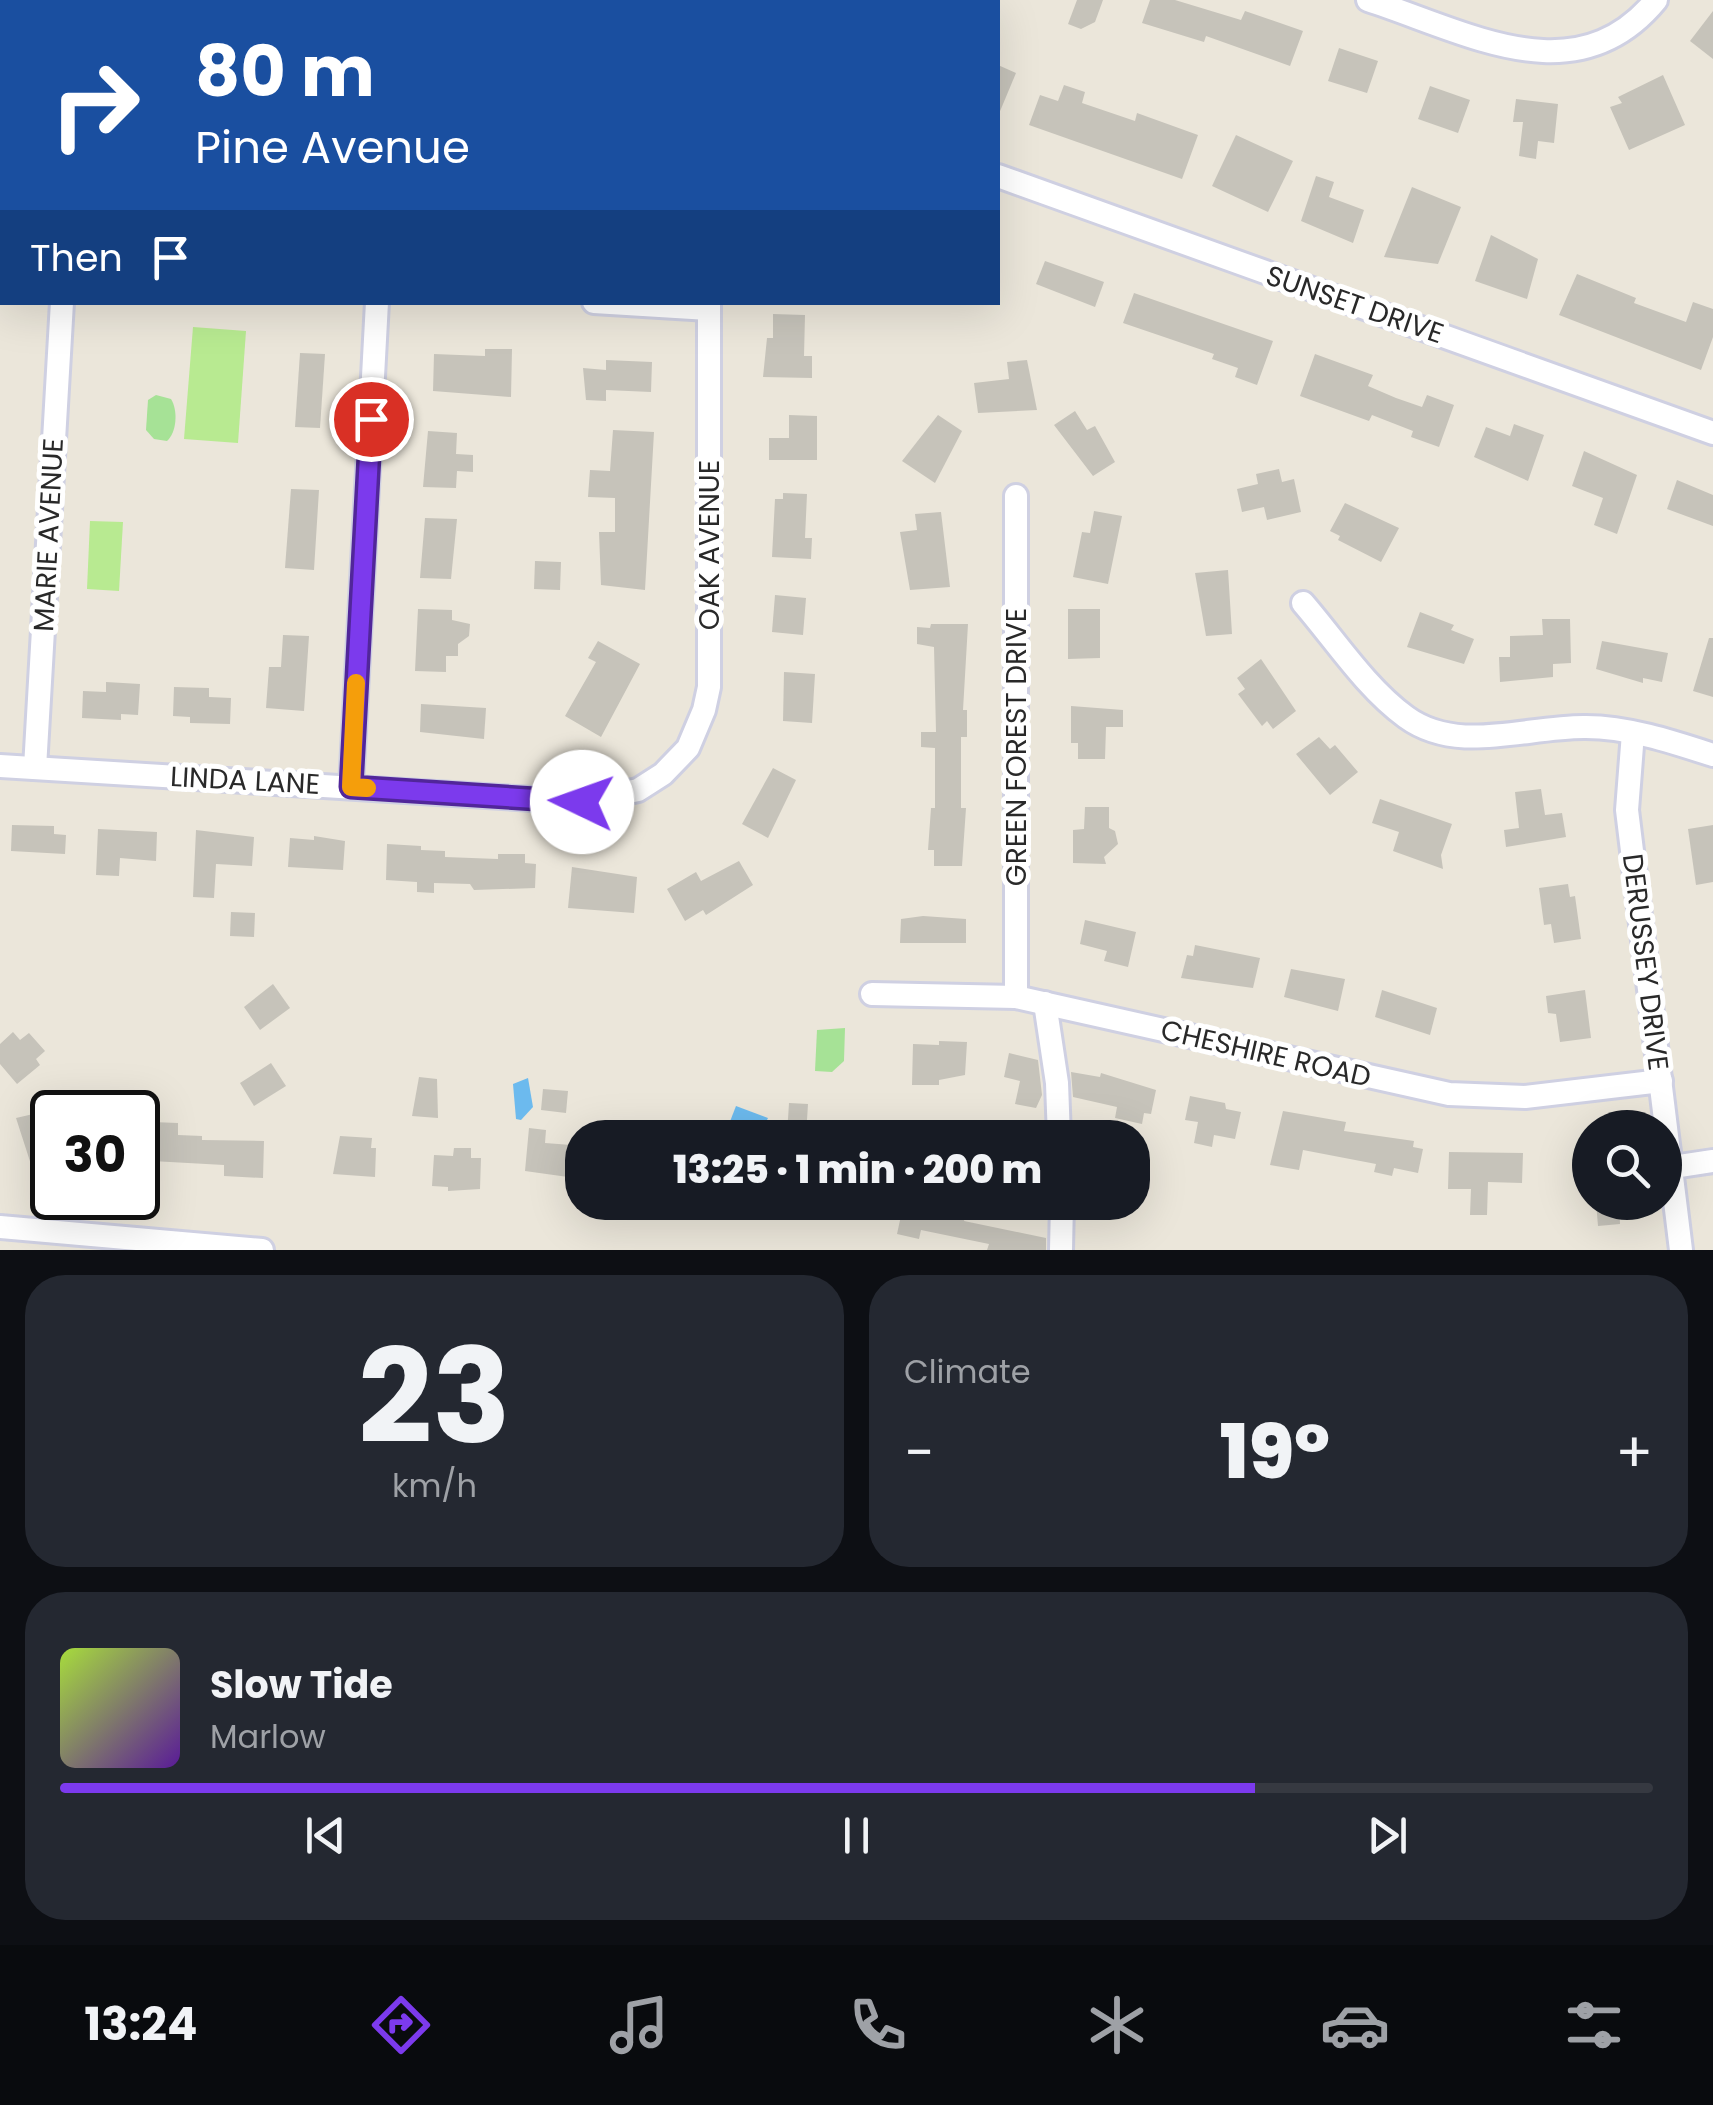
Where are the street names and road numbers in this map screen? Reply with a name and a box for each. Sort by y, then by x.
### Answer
street label: SUNSET DRIVE [1261,256,1449,353]
street label: MARIE AVENUE [24,437,73,633]
street label: OAK AVENUE [690,460,729,630]
street label: GREEN FOREST DRIVE [997,608,1036,886]
street label: LINDA LANE [169,757,321,804]
street label: DERUSSEY DRIVE [1613,851,1678,1073]
street label: CHESHIRE ROAD [1157,1010,1375,1097]

